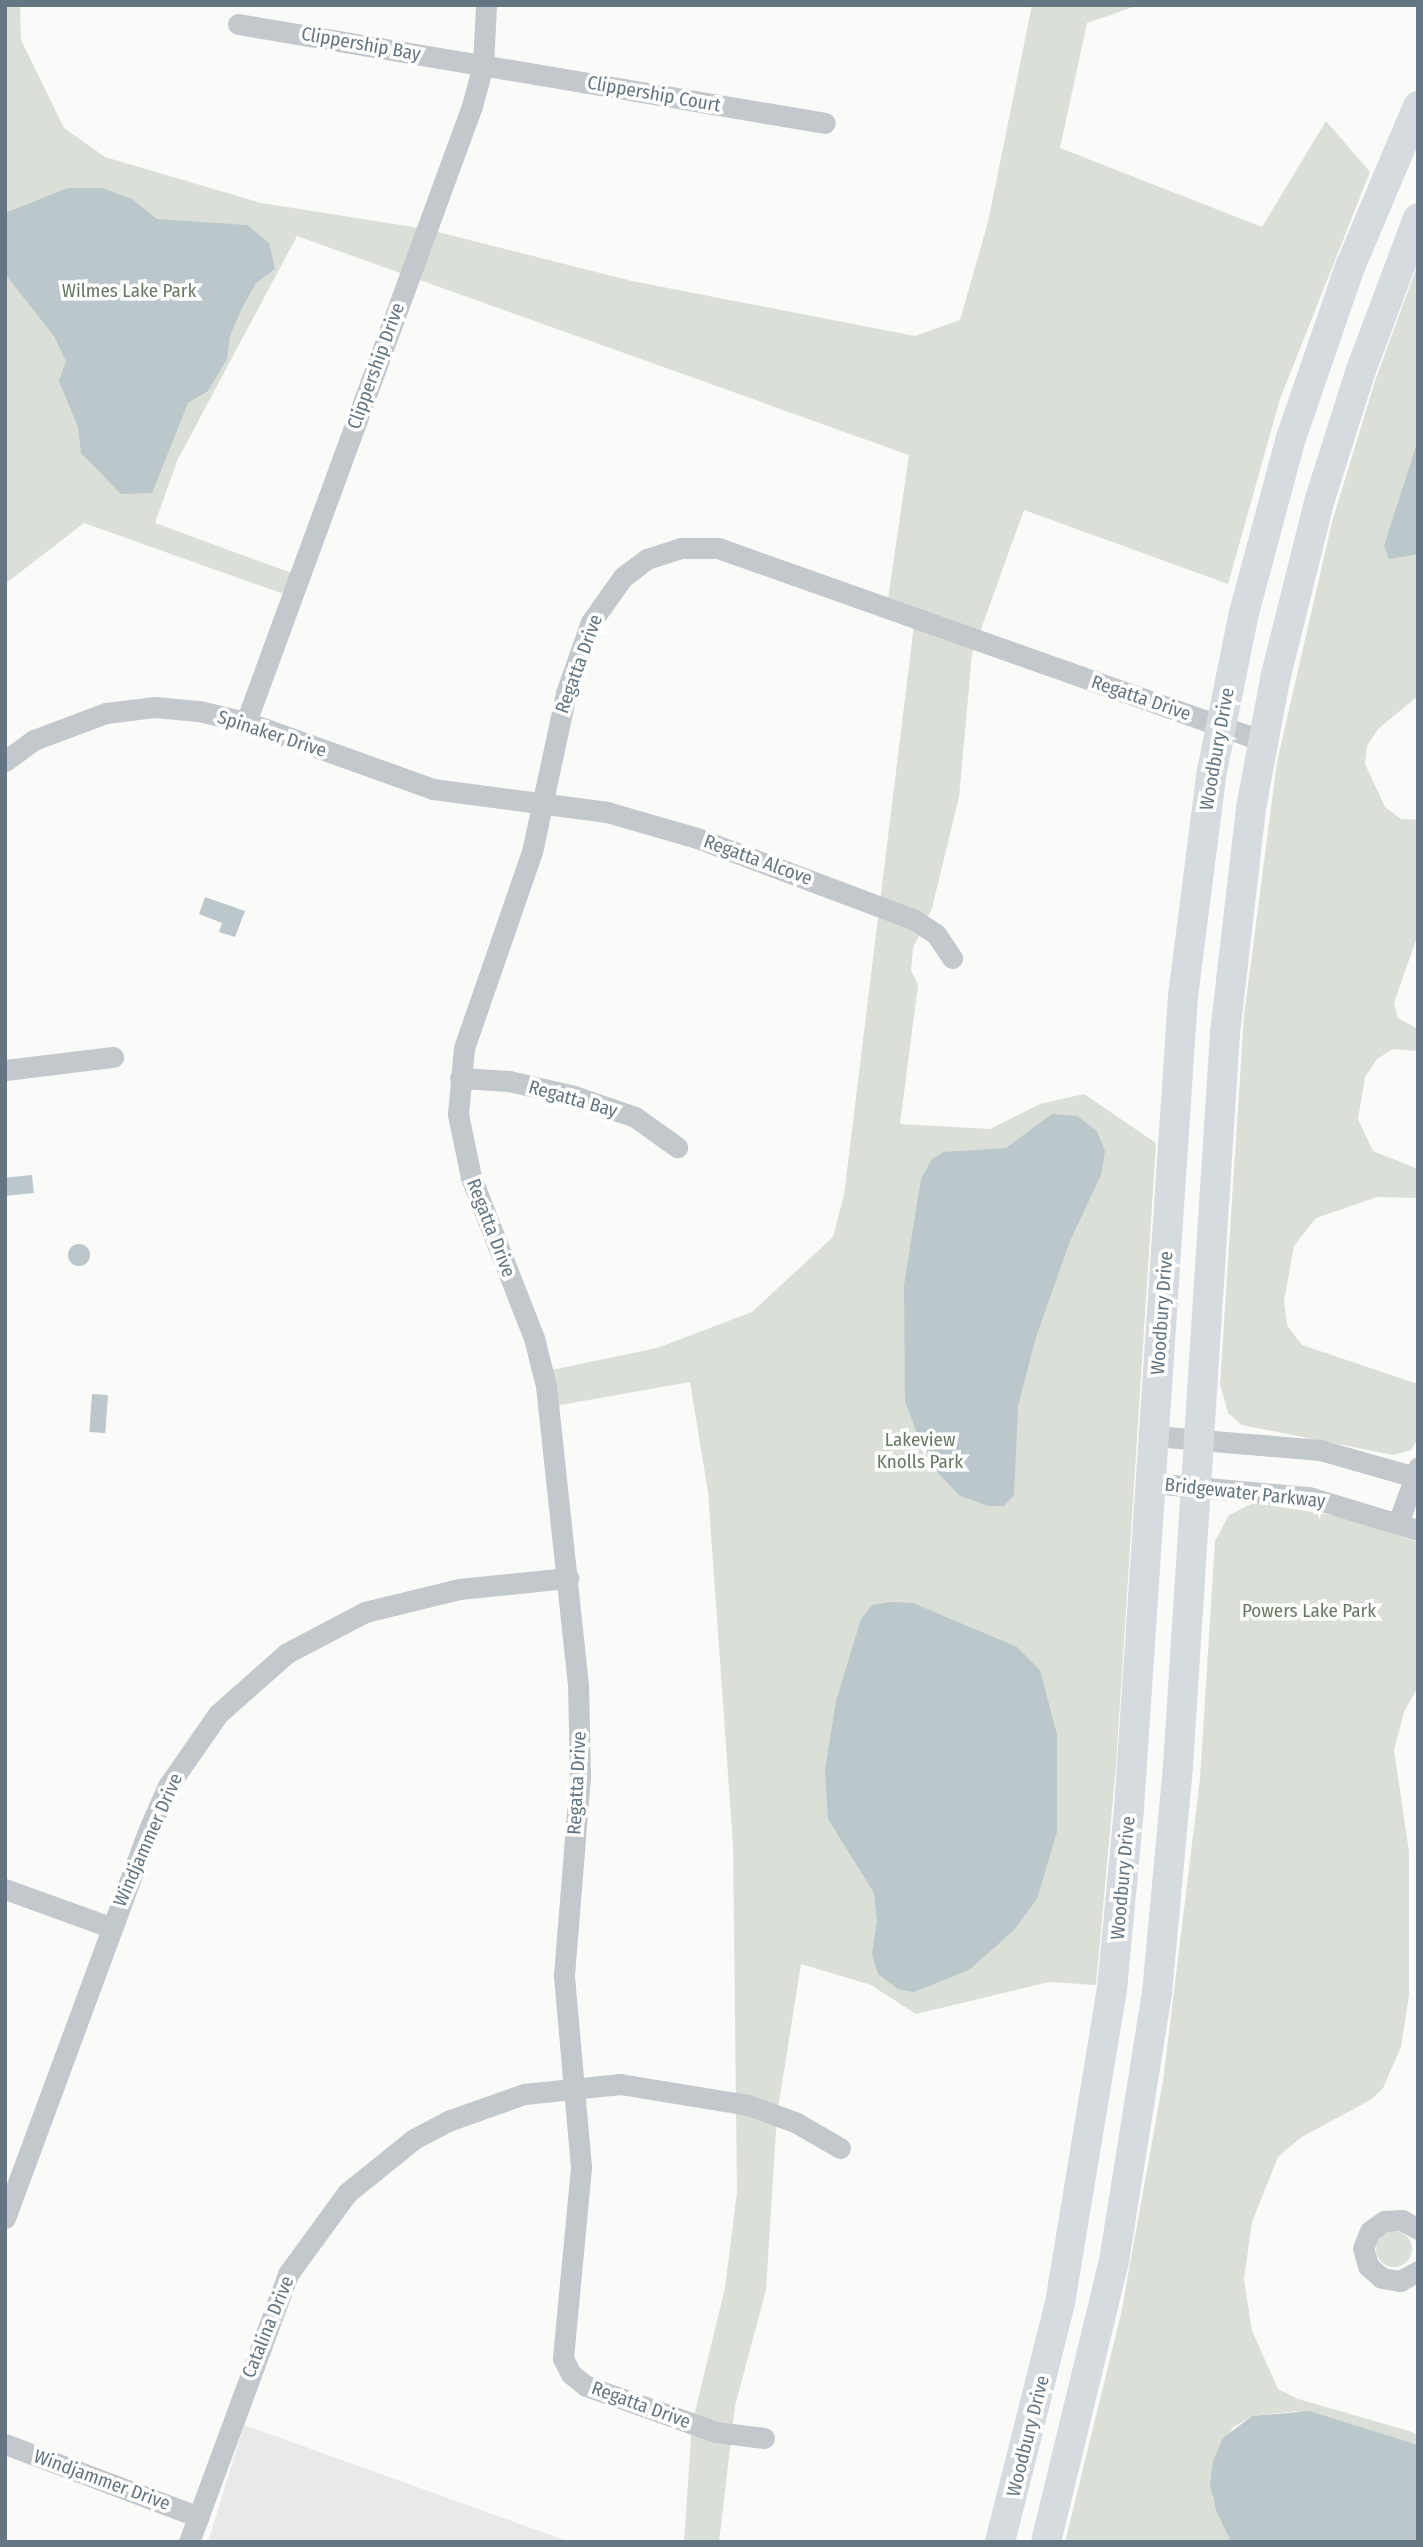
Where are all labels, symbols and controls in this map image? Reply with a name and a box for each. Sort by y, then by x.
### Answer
street label: Clippership Bay [300,22,422,66]
street label: Clippership Court [586,71,722,117]
park label: Wilmes Lake Park [62,280,196,302]
street label: Clippership Drive [343,300,409,432]
street label: Regatta Drive [551,611,607,717]
street label: Regatta Drive [1088,670,1194,726]
street label: Woodbury Drive [1195,686,1239,812]
street label: Spinaker Drive [215,706,329,762]
street label: Regatta Alcove [701,830,815,890]
street label: Regatta Bay [526,1075,620,1123]
street label: Regatta Drive [462,1176,520,1280]
street label: Woodbury Drive [1146,1250,1178,1376]
park label: Lakeview Knolls Park [877,1429,963,1473]
street label: Bridgewater Parkway [1164,1473,1326,1513]
park label: Powers Lake Park [1242,1600,1376,1622]
street label: Regatta Drive [563,1731,591,1835]
street label: Windjammer Drive [108,1770,188,1910]
street label: Woodbury Drive [1106,1815,1140,1941]
street label: Catalina Drive [237,2273,299,2381]
street label: Woodbury Drive [1002,2373,1054,2499]
street label: Regatta Drive [588,2377,694,2433]
street label: Windjammer Drive [31,2445,173,2515]

